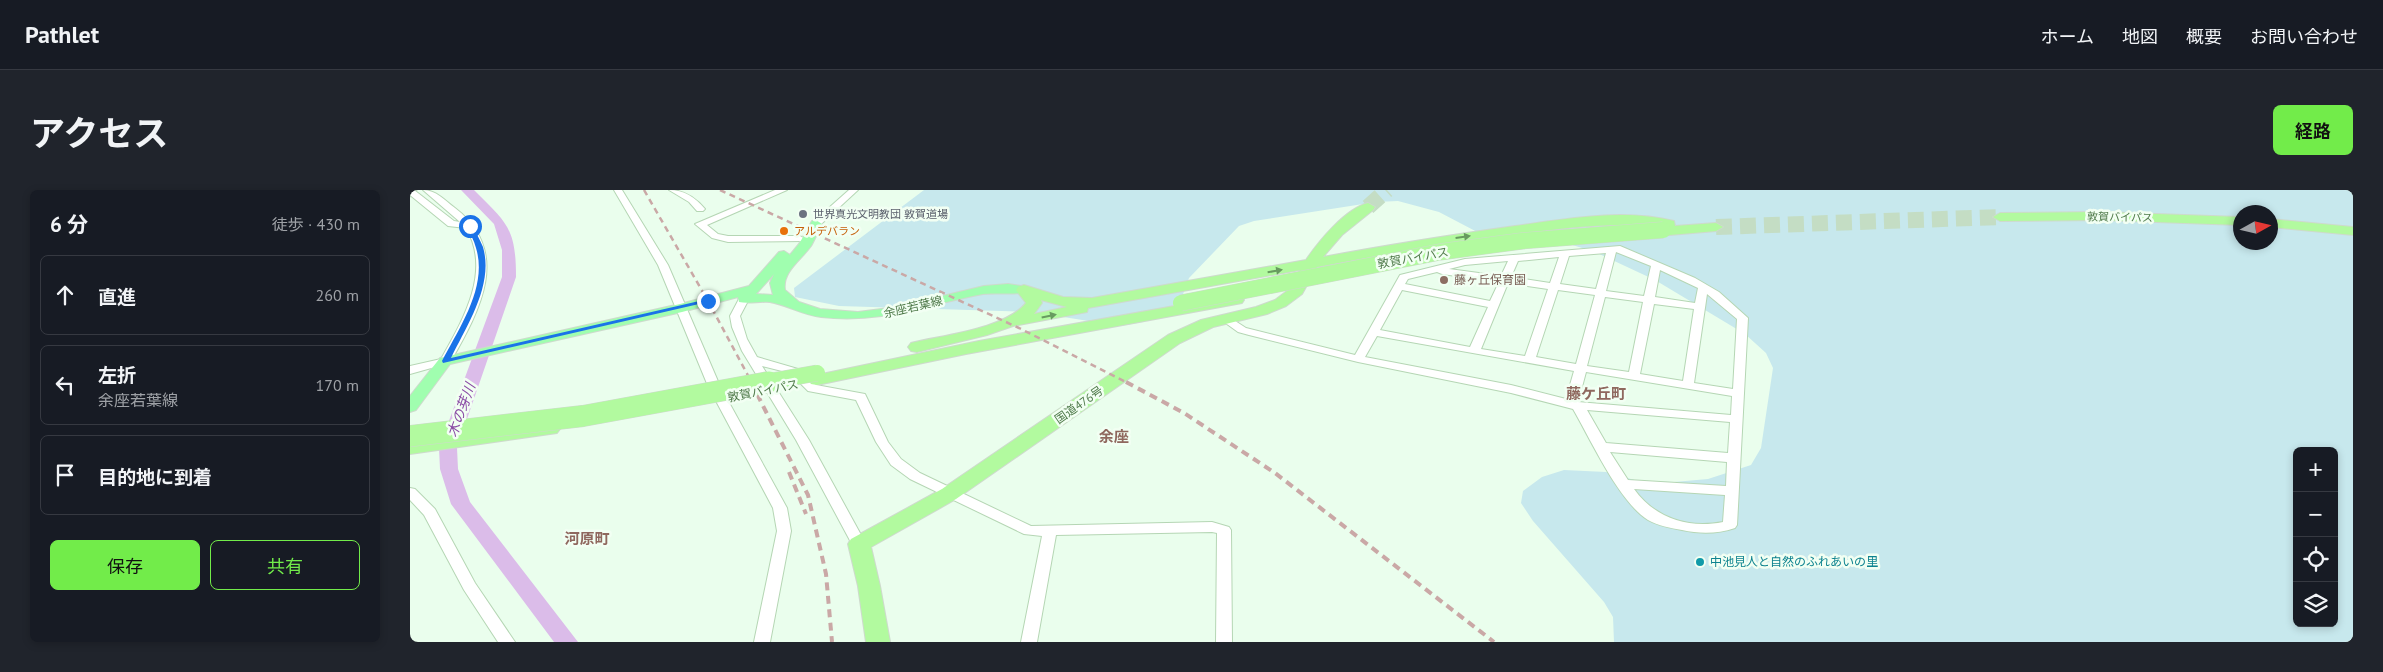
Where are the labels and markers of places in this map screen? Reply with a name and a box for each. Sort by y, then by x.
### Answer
place label: 世界真光文明教団 敦賀道場 [813,207,948,221]
marker: 世界真光文明教団 敦賀道場 [797,208,809,220]
place label: アルデバラン [794,224,860,238]
marker: アルデバラン [778,225,790,237]
place label: 藤ヶ丘保育園 [1454,272,1526,287]
marker: 藤ヶ丘保育園 [1438,274,1450,286]
place label: 中池見人と自然のふれあいの里 [1710,554,1878,569]
marker: 中池見人と自然のふれあいの里 [1694,556,1706,568]

